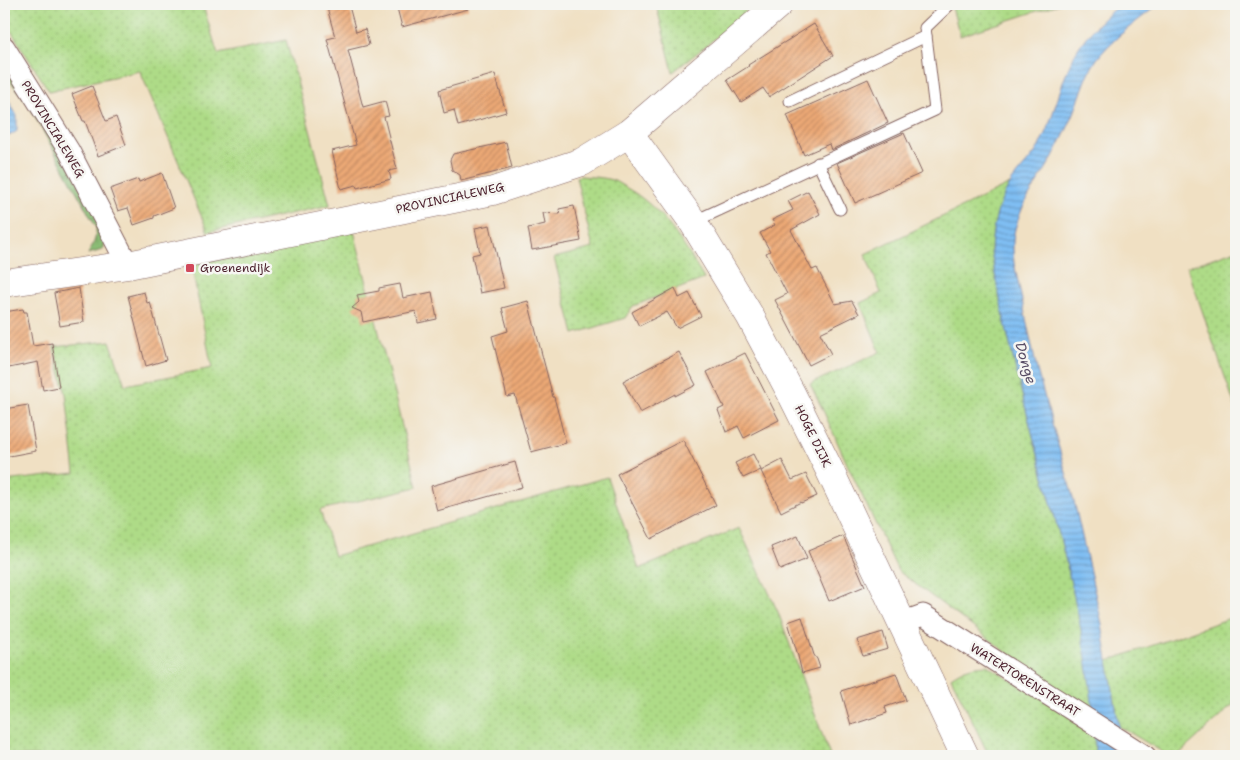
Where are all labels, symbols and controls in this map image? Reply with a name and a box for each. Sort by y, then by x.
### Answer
street label: PROVINCIALEWEG [18,77,88,181]
street label: PROVINCIALEWEG [394,179,506,217]
place label: Groenendijk [200,260,270,276]
marker: Groenendijk [184,262,196,274]
water label: Donge [1011,340,1041,386]
street label: HOGE DIJK [791,402,835,470]
street label: WATERTORENSTRAAT [967,640,1083,721]

